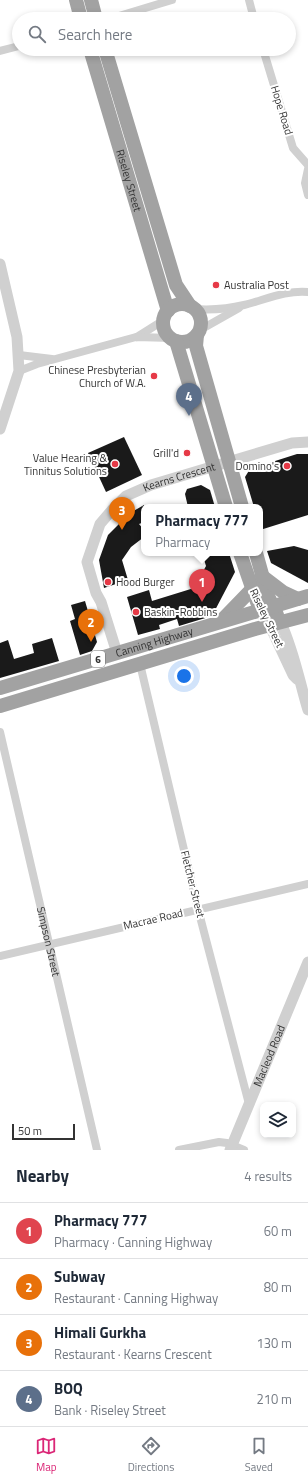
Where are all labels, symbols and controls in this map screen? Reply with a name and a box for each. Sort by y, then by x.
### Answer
search box [12,12,296,56]
icon: search [26,23,48,45]
text: Search here [58,23,132,46]
street label: Hope Road [267,83,297,137]
street label: Riseley Street [112,147,146,213]
place label: Australia Post [224,277,289,293]
marker: Australia Post [211,280,221,290]
place label: Chinese Presbyterian Church of W.A. [48,362,146,391]
marker: Chinese Presbyterian Church of W.A. [149,371,159,381]
pin: 4 [176,383,202,416]
place label: Grill'd [153,445,179,461]
marker: Grill'd [182,448,192,458]
place label: Value Hearing & Tinnitus Solutions [24,450,107,479]
street label: Kearns Crescent [140,458,217,496]
place label: Domino's [236,458,279,474]
marker: Value Hearing & Tinnitus Solutions [110,459,120,469]
marker: Domino's [282,461,292,471]
pin: 3 [109,497,135,530]
popup [141,504,263,556]
text: Pharmacy 777 [155,509,249,532]
text: Pharmacy [155,532,210,552]
pin: 1 [189,569,215,602]
place label: Hood Burger [116,574,175,590]
marker: Hood Burger [103,577,113,587]
street label: Riseley Street [246,586,288,650]
place label: Baskin-Robbins [144,604,217,620]
marker: Baskin-Robbins [131,607,141,617]
pin: 2 [78,609,104,642]
street label: Canning Highway [114,623,196,661]
road number: 6 [91,651,105,667]
your location [174,666,194,686]
street label: Fletcher Street [177,849,209,919]
street label: Macrae Road [122,904,185,934]
street label: Simpson Street [33,905,64,978]
street label: Macleod Road [249,1022,289,1089]
map controls [260,1102,296,1138]
button: layers [260,1102,296,1138]
scale bar [12,1122,75,1141]
text: 50 m [18,1123,42,1139]
text: Nearby [16,1163,69,1189]
text: 4 results [244,1166,292,1186]
text: Pharmacy 777 [54,1209,147,1232]
text: 1 [25,1221,33,1241]
text: 60 m [264,1221,292,1241]
text: Pharmacy · Canning Highway [54,1232,212,1252]
text: Subway [54,1265,105,1288]
text: 2 [25,1277,33,1297]
text: 80 m [264,1277,292,1297]
text: Restaurant · Canning Highway [54,1288,218,1308]
text: Himali Gurkha [54,1321,146,1344]
text: 3 [25,1333,33,1353]
text: 130 m [256,1333,292,1353]
text: Restaurant · Kearns Crescent [54,1344,212,1364]
text: BOQ [54,1377,83,1400]
text: 4 [25,1389,33,1409]
text: 210 m [256,1389,292,1409]
text: Bank · Riseley Street [54,1400,166,1420]
tab: Map [35,1435,57,1475]
tab: Directions [128,1435,174,1475]
tab: Saved [245,1435,273,1475]

